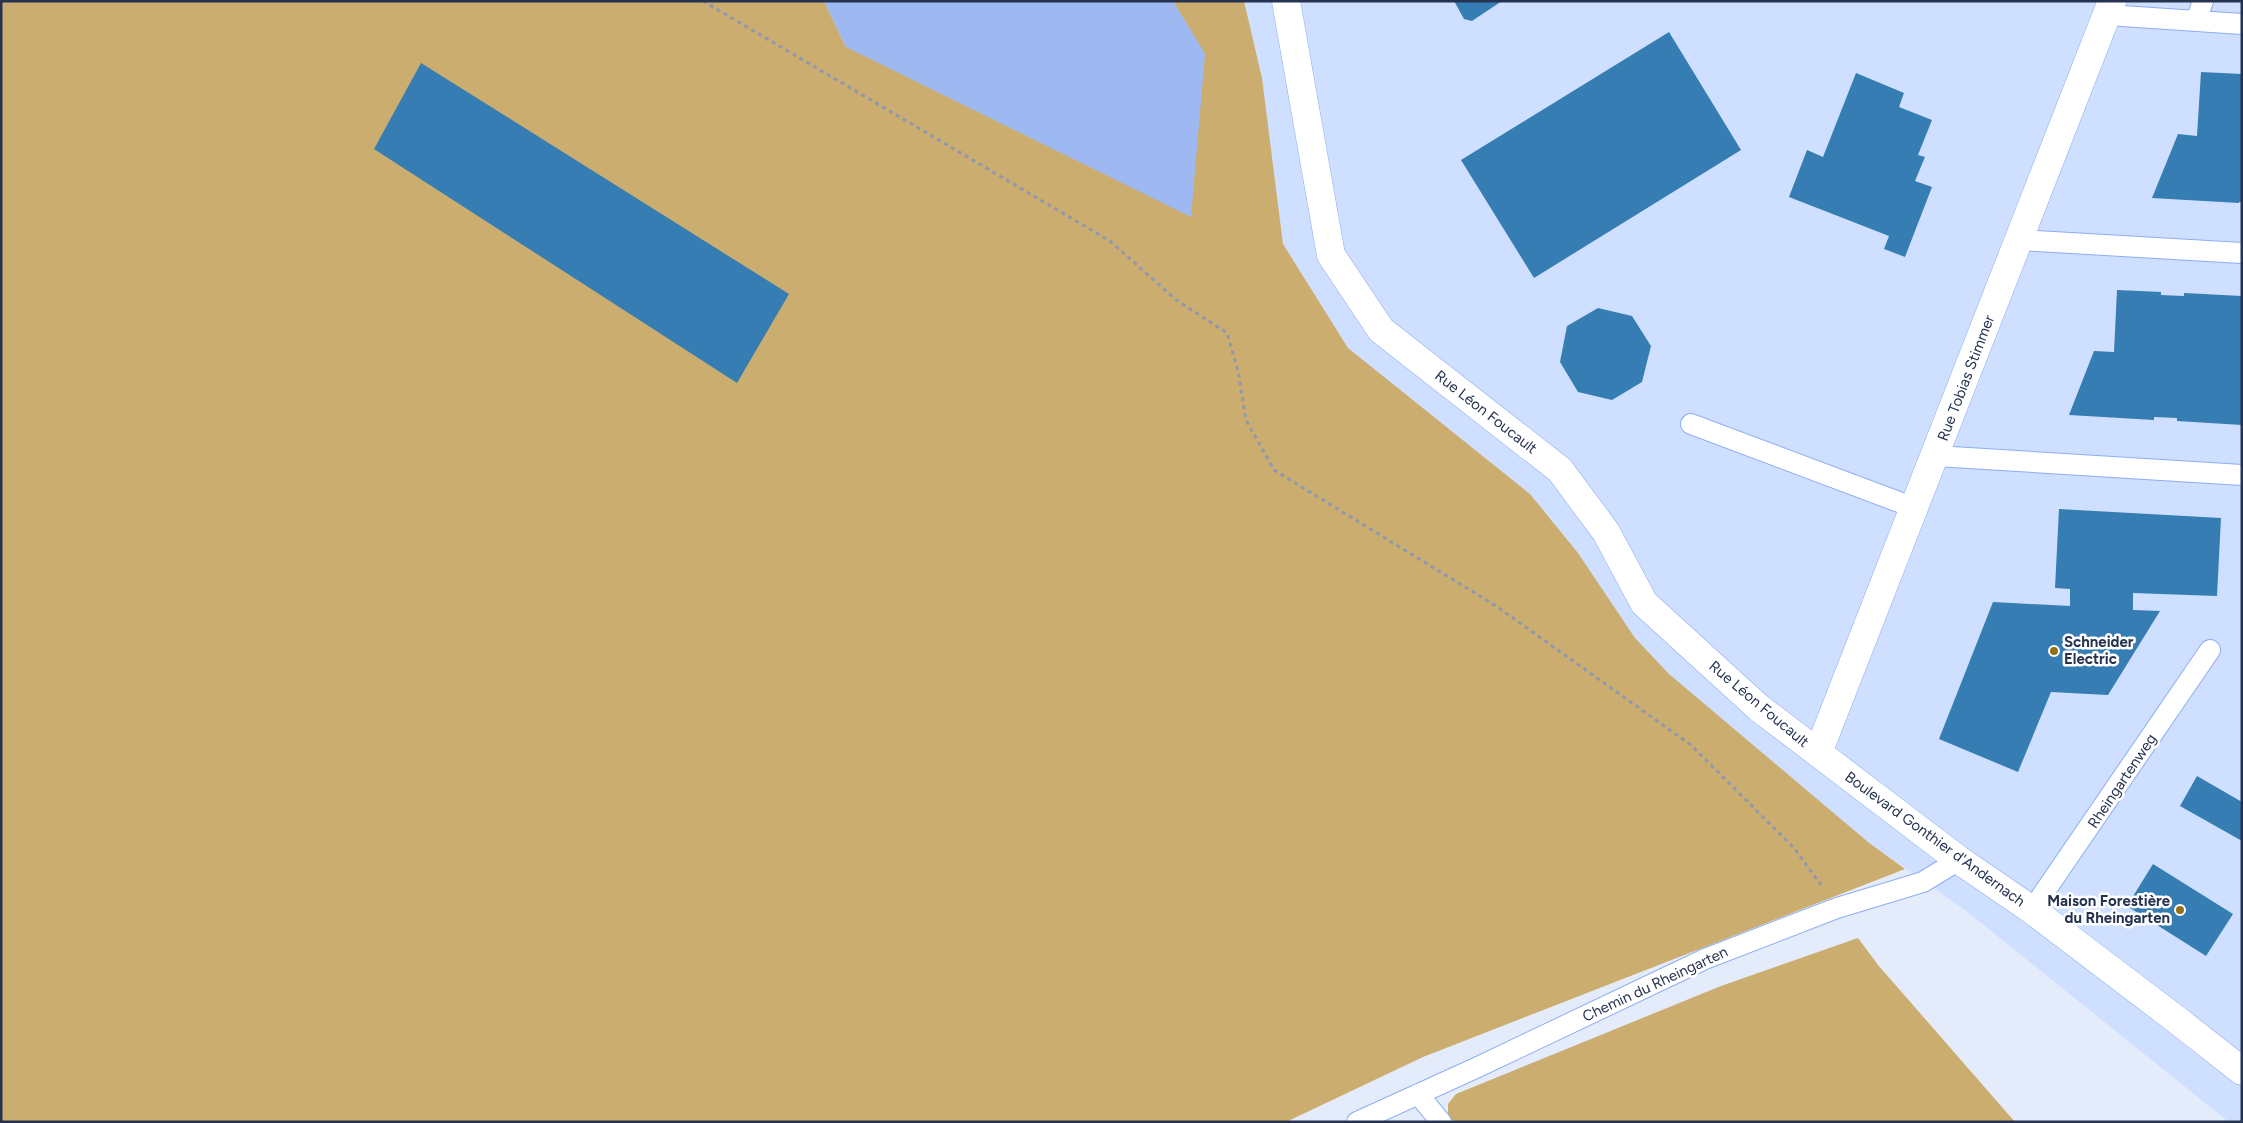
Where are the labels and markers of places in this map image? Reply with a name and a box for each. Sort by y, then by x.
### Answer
place label: Schneider Electric [2064,633,2134,668]
marker: Schneider Electric [2048,645,2060,657]
place label: Maison Forestière du Rheingarten [2047,892,2171,927]
marker: Maison Forestière du Rheingarten [2174,904,2186,916]

